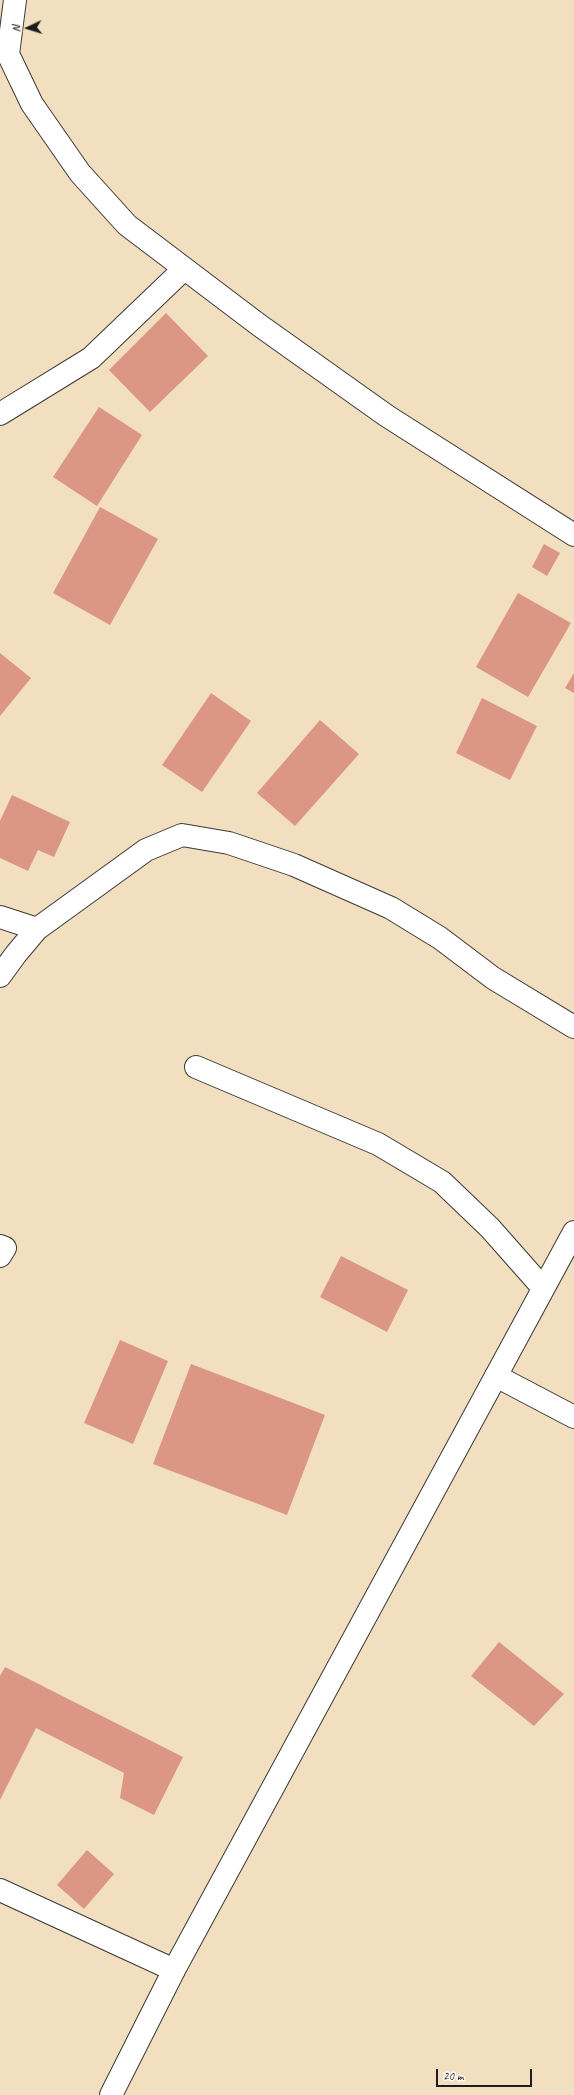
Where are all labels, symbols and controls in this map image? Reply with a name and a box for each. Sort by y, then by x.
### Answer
north arrow [8,8,48,48]
text: N [9,25,23,33]
scale bar [438,2061,534,2087]
text: 20 m [443,2068,463,2084]

